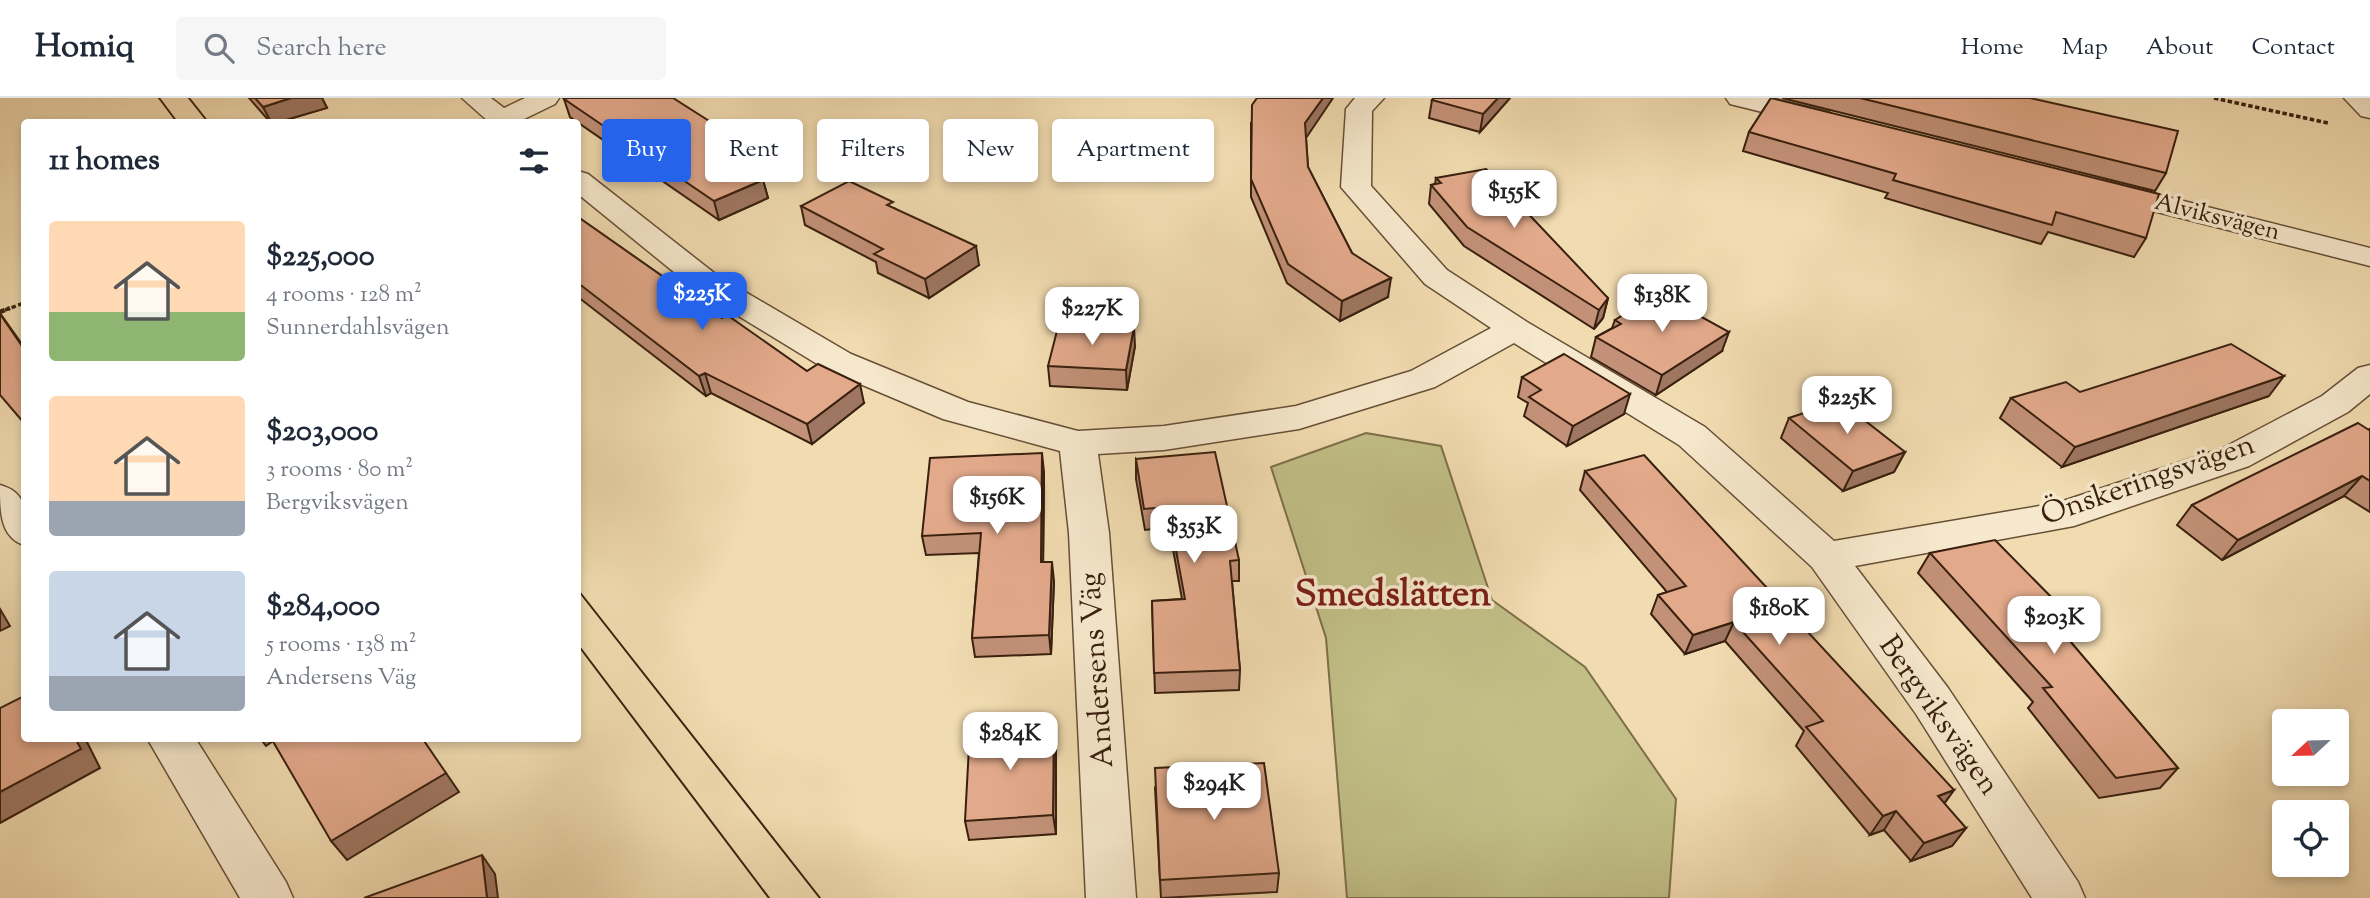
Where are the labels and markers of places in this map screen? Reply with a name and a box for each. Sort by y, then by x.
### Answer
pin: $155K [1465,170,1563,230]
pin: $225K [653,272,751,332]
pin: $138K [1613,274,1711,334]
pin: $227K [1043,288,1141,347]
pin: $225K [1798,376,1896,436]
pin: $156K [948,476,1046,536]
pin: $353K [1145,505,1243,565]
pin: $180K [1730,588,1828,647]
pin: $203K [2005,596,2103,656]
pin: $284K [961,712,1059,772]
pin: $294K [1165,762,1263,822]

